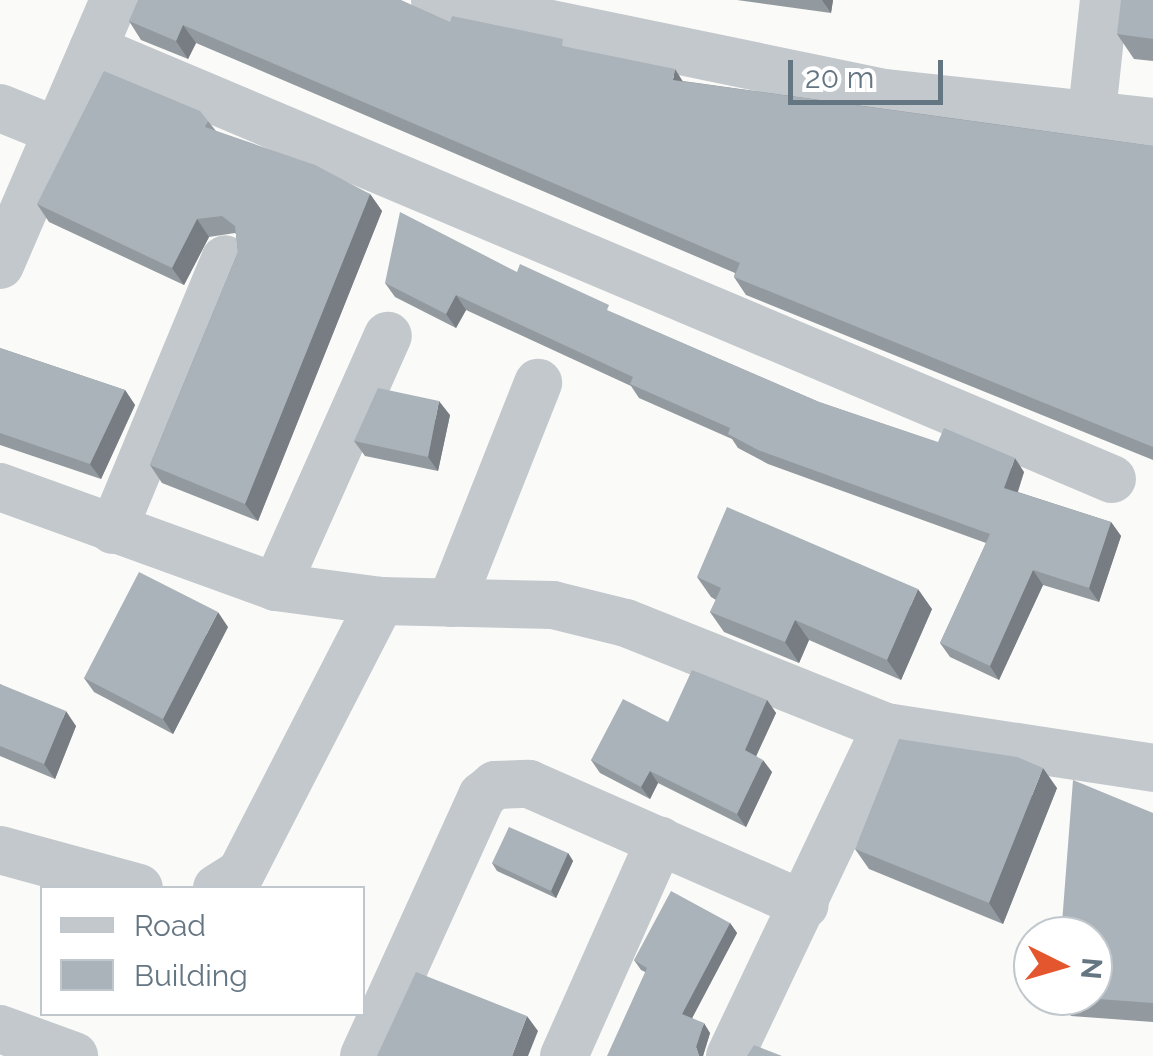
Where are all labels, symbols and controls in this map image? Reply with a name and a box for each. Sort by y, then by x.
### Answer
scale bar [793,40,948,102]
text: 20 m [805,60,874,95]
legend [40,886,365,1016]
text: Road [134,908,206,943]
north arrow [1013,916,1113,1016]
text: N [1074,956,1109,981]
text: Building [134,958,248,993]

